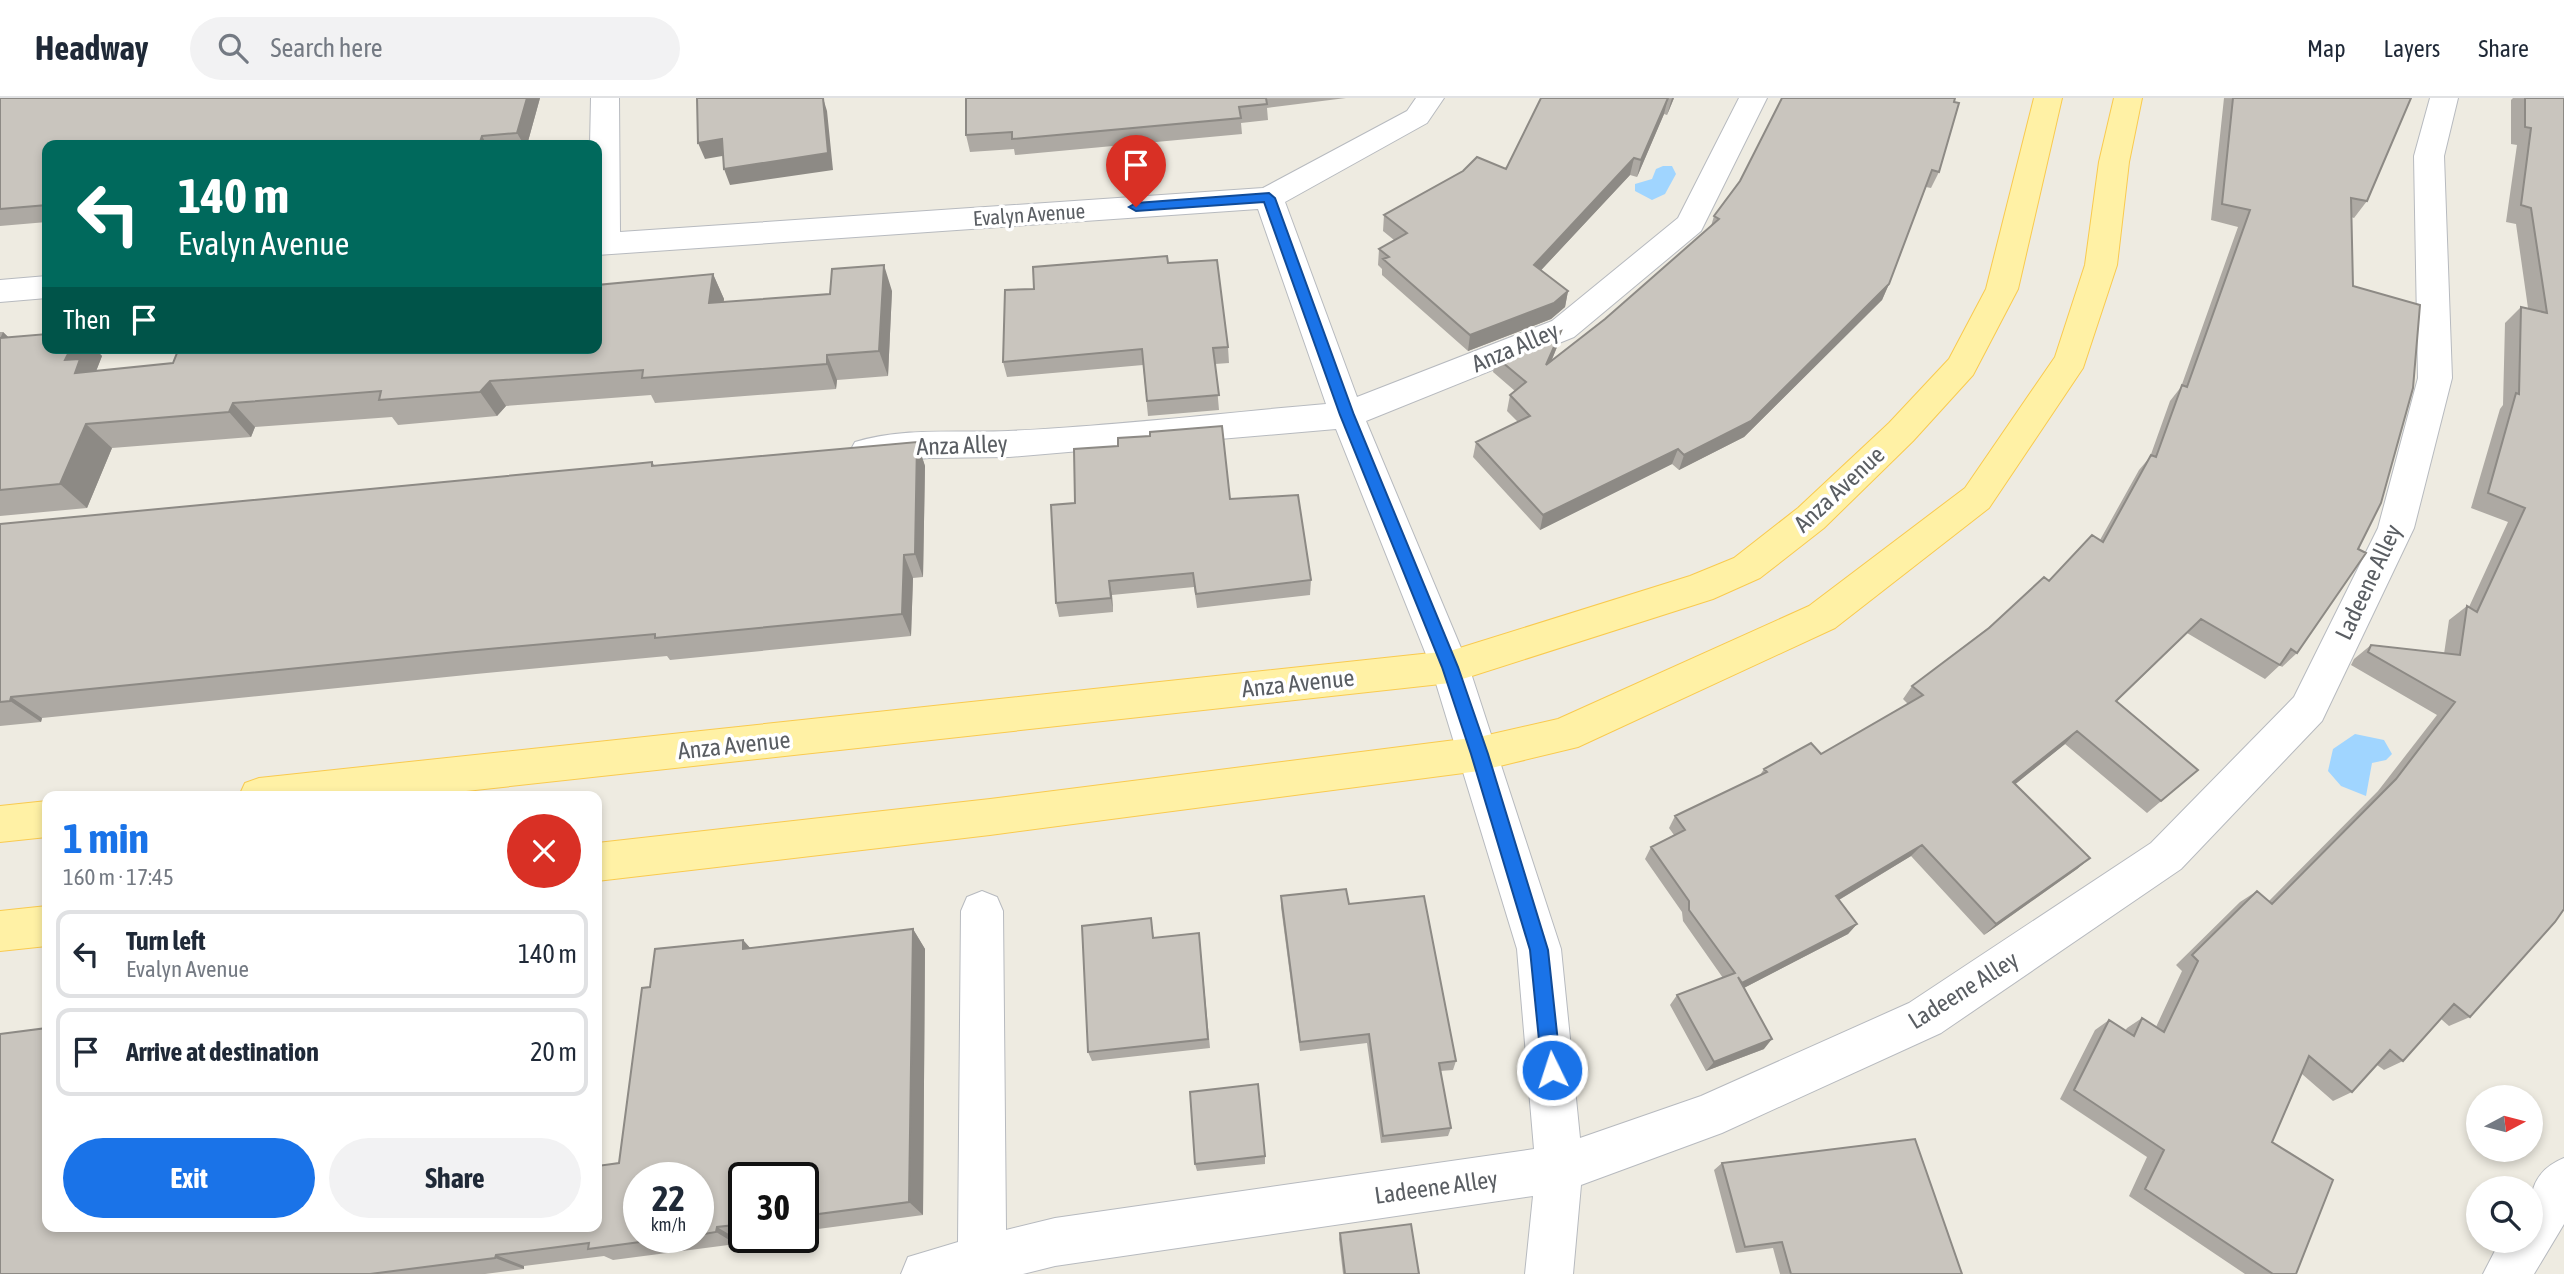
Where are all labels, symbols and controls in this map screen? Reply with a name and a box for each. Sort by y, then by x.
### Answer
search box [190,17,680,80]
text: Headway [35,29,148,67]
icon: search [214,29,252,67]
text: Search here [270,33,383,63]
text: Map [2307,35,2346,62]
text: Layers [2384,35,2440,62]
text: Share [2478,35,2529,62]
pin [1106,135,1166,207]
icon: arrive [1117,146,1155,184]
text: 140 m [178,167,289,223]
icon: left [63,168,154,259]
street label: Evalyn Avenue [972,198,1086,230]
text: Evalyn Avenue [178,225,349,262]
icon: arrive [125,301,163,339]
text: Then [63,305,111,335]
street label: Anza Alley [1468,317,1562,377]
street label: Anza Alley [916,430,1008,460]
street label: Anza Avenue [1789,441,1889,537]
street label: Ladeene Alley [2330,520,2407,644]
street label: Anza Avenue [1240,664,1356,702]
street label: Anza Avenue [676,726,792,764]
text: 1 min [63,814,149,862]
button: close [507,814,581,888]
text: 160 m · 17:45 [63,864,174,890]
text: Turn left [126,926,206,956]
icon: left [67,935,105,973]
text: 140 m [518,939,577,969]
street label: Ladeene Alley [1903,946,2023,1034]
text: Evalyn Avenue [126,956,249,982]
icon: arrive [67,1033,105,1071]
position arrow [1515,1033,1589,1107]
text: Arrive at destination [126,1037,319,1067]
text: 20 m [530,1037,577,1067]
north arrow [2466,1085,2543,1162]
map controls [2466,1085,2543,1253]
button: Exit [63,1138,315,1218]
button: Share [329,1138,581,1218]
speed limit sign: 30 [728,1162,819,1253]
street label: Ladeene Alley [1373,1165,1499,1209]
button: search [2466,1176,2543,1253]
text: 22 [652,1178,685,1218]
text: km/h [651,1214,686,1235]

